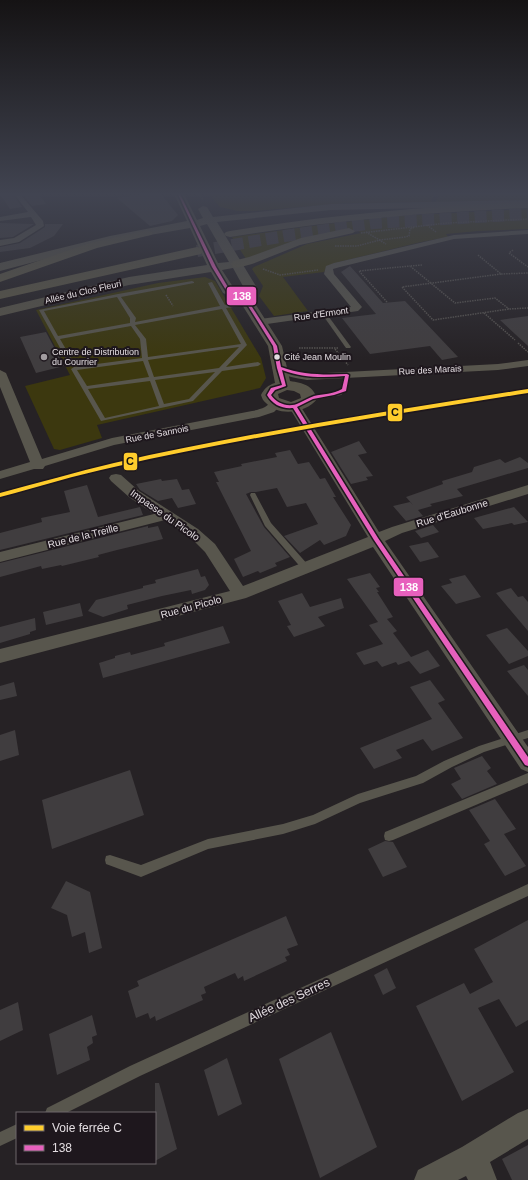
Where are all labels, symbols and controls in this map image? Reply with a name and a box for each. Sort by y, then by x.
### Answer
street label: Allée du Clos Fleuri [44,278,122,306]
line badge: 138 [226,286,257,306]
text: 138 [233,290,251,302]
street label: Rue d'Ermont [293,305,349,323]
place label: Centre de Distribution du Courrier [52,347,139,367]
marker: Centre de Distribution du Courrier [39,352,49,362]
marker: Cité Jean Moulin [272,352,282,362]
place label: Cité Jean Moulin [284,352,351,362]
street label: Rue des Marais [398,363,462,377]
line badge: C [387,403,403,422]
text: C [391,406,399,418]
street label: Rue de Sannois [125,423,190,445]
line badge: C [123,452,138,471]
text: C [126,455,134,467]
street label: Impasse du Picolo [128,487,202,543]
street label: Rue d'Eaubonne [415,497,489,529]
street label: Rue de la Treille [47,522,120,550]
line badge: 138 [393,577,424,597]
text: 138 [400,581,418,593]
street label: Rue du Picolo [160,594,223,620]
street label: Allée des Serres [246,975,332,1025]
legend [16,1112,156,1164]
text: Voie ferrée C [52,1121,122,1135]
text: 138 [52,1141,72,1155]

